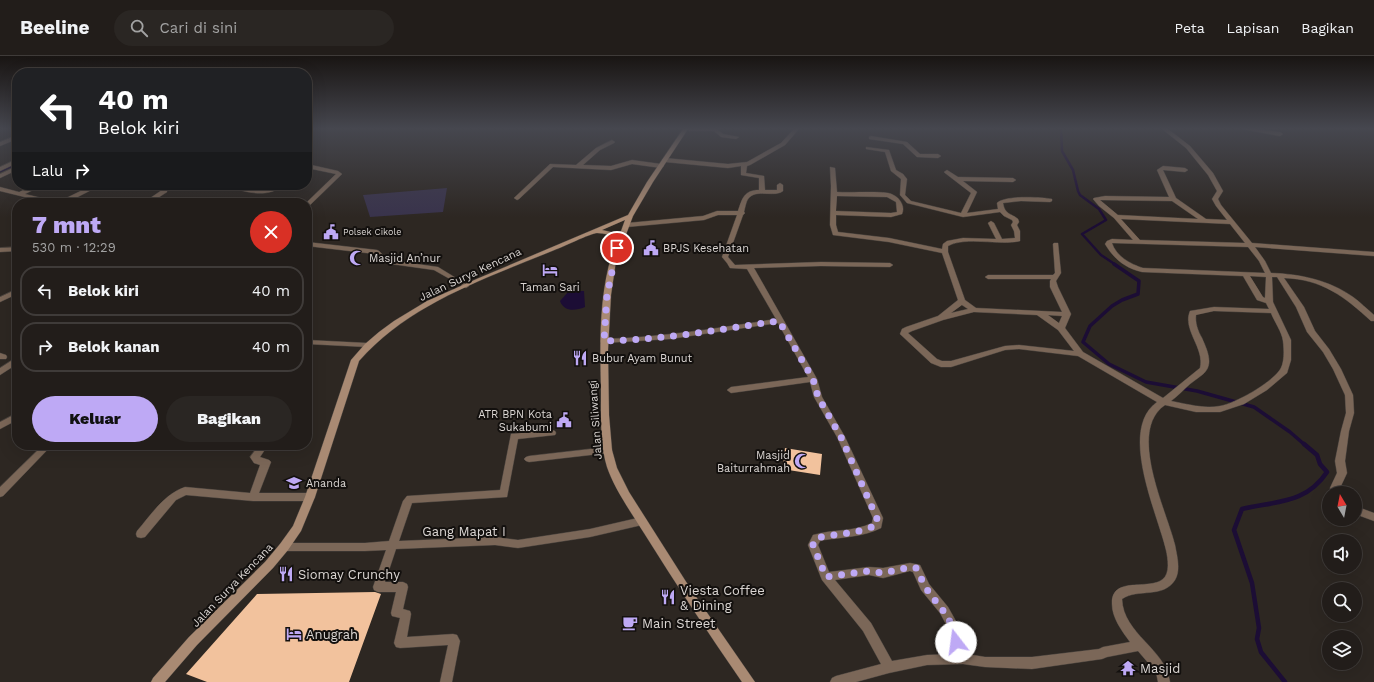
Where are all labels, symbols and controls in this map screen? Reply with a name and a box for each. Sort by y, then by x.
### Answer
search box [114,10,394,46]
text: Beeline [20,16,90,39]
icon: search [128,17,150,39]
text: Cari di sini [160,19,237,37]
text: Peta [1175,20,1205,36]
text: Lapisan [1227,20,1279,36]
text: Bagikan [1301,20,1354,36]
text: 40 m [98,83,168,116]
icon: left [32,84,84,136]
text: Belok kiri [98,117,180,138]
icon: right [71,160,93,182]
text: Lalu [32,162,63,180]
text: 7 mnt [32,211,101,239]
button: close [250,211,292,253]
public building icon: Polsek Cikole [322,223,340,241]
place label: Polsek Cikole [343,227,401,237]
pin [600,231,634,265]
icon: arrive [606,237,628,259]
public building icon: BPJS Kesehatan [642,239,660,257]
text: 530 m · 12:29 [32,240,116,255]
place label: BPJS Kesehatan [663,242,749,255]
street label: Jalan Surya Kencana [417,245,523,304]
mosque icon: Masjid An’nur [348,249,366,267]
place label: Masjid An’nur [369,252,441,265]
hotel icon: Taman Sari [541,261,559,279]
icon: left [34,280,56,302]
place label: Taman Sari [520,281,580,294]
text: Belok kiri [68,282,139,300]
text: 40 m [252,282,290,300]
icon: right [34,336,56,358]
text: Belok kanan [68,338,159,356]
text: 40 m [252,338,290,356]
restaurant icon: Bubur Ayam Bunut [571,349,589,367]
place label: Bubur Ayam Bunut [592,352,692,365]
street label: Jalan Siliwangi [586,380,605,460]
button: Keluar [32,396,158,442]
button: Bagikan [166,396,292,442]
place label: ATR BPN Kota Sukabumi [478,408,552,434]
public building icon: ATR BPN Kota Sukabumi [555,411,573,429]
place label: Masjid Baiturrahmah [717,449,790,475]
mosque icon: Masjid Baiturrahmah [793,452,811,470]
school or university icon: Ananda [285,474,303,492]
place label: Ananda [306,477,346,490]
north arrow [1322,486,1362,526]
map controls [1322,486,1362,670]
street label: Gang Mapat I [422,524,506,539]
button: sound [1322,534,1362,574]
street label: Jalan Surya Kencana [189,541,276,630]
restaurant icon: Siomay Crunchy [277,565,295,583]
place label: Siomay Crunchy [298,567,400,582]
button: search [1322,582,1362,622]
place label: Viesta Coffee & Dining [680,583,765,613]
restaurant icon: Viesta Coffee & Dining [659,588,677,606]
cafe icon: Main Street [621,614,639,632]
place label: Main Street [642,616,716,631]
position arrow [935,621,977,663]
hotel icon: Anugrah [285,625,303,643]
place label: Anugrah [306,627,358,642]
button: layers [1322,630,1362,670]
temple icon: Masjid [1119,659,1137,677]
place label: Masjid [1140,661,1180,676]

